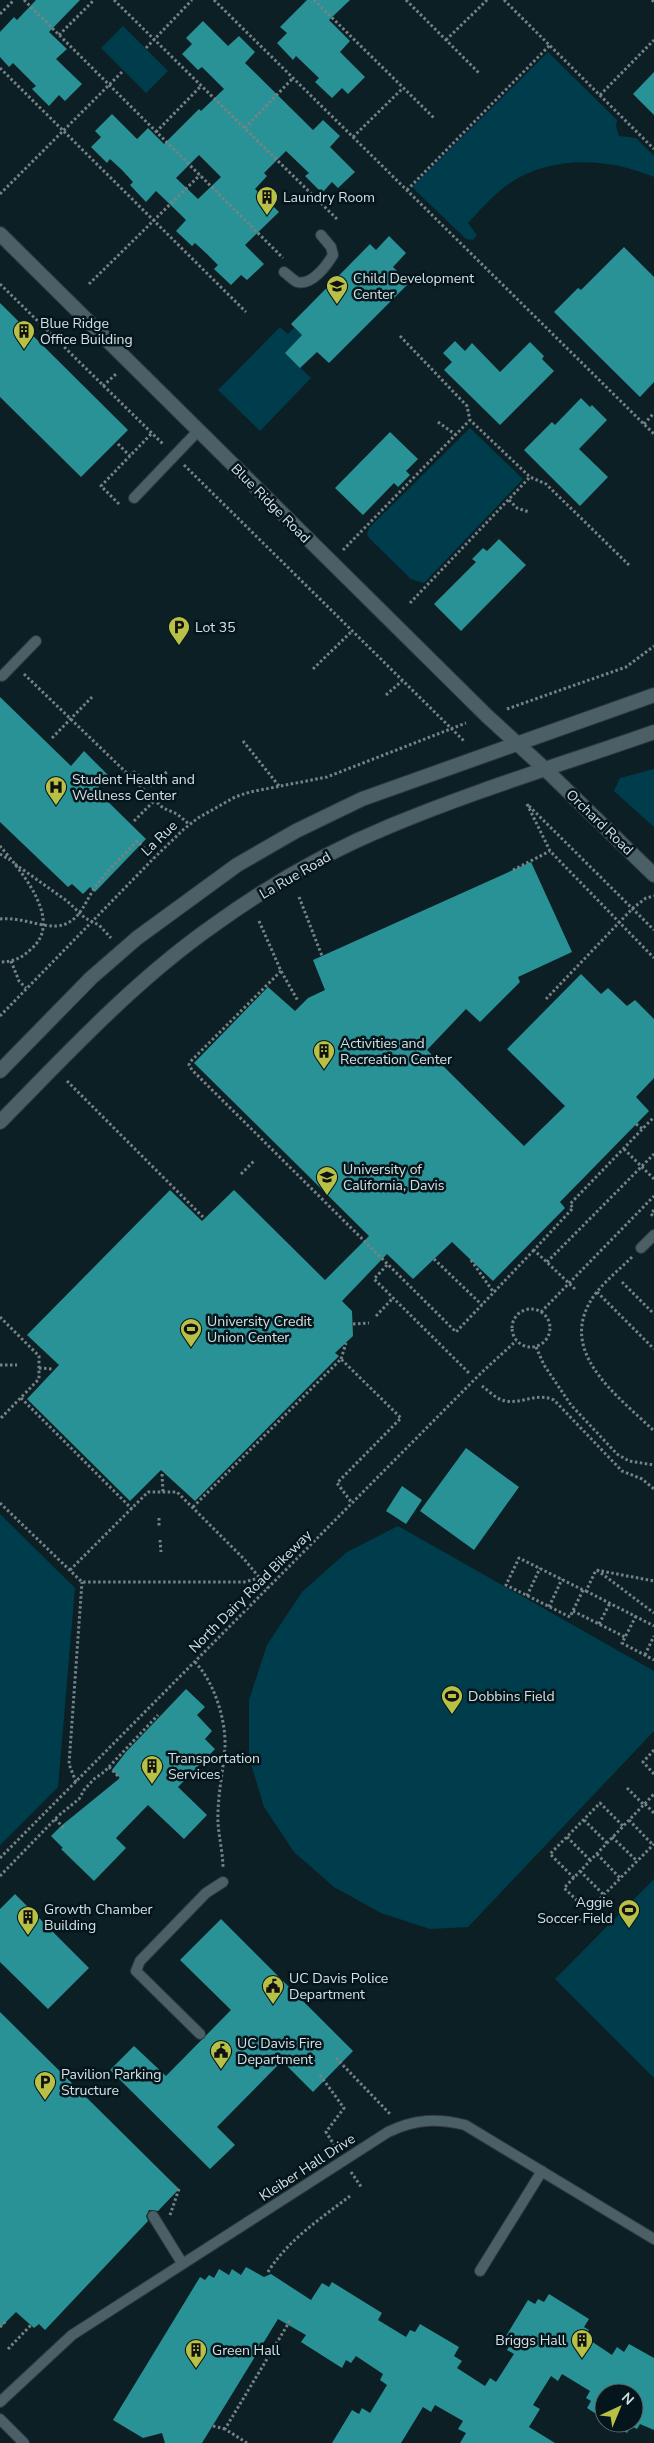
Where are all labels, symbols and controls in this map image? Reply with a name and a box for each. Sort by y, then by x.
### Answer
building icon: Laundry Room [255,185,279,216]
place label: Laundry Room [283,188,375,207]
place label: Child Development Center [353,269,474,304]
school or university icon: Child Development Center [325,274,349,305]
place label: Blue Ridge Office Building [40,314,133,349]
building icon: Blue Ridge Office Building [12,319,36,350]
street label: Blue Ridge Road [227,459,315,547]
parking icon: Lot 35 [167,615,191,646]
place label: Lot 35 [195,618,236,637]
place label: Student Health and Wellness Center [72,770,195,805]
hospital icon: Student Health and Wellness Center [44,775,68,806]
street label: Orchard Road [562,785,637,859]
street label: La Rue [137,816,182,860]
street label: La Rue Road [256,847,334,904]
place label: Activities and Recreation Center [340,1034,452,1069]
building icon: Activities and Recreation Center [312,1039,336,1070]
place label: University of California, Davis [343,1160,445,1195]
school or university icon: University of California, Davis [315,1165,339,1196]
place label: University Credit Union Center [207,1312,312,1347]
sports icon: University Credit Union Center [179,1317,203,1348]
street label: North Dairy Road Bikeway [185,1525,317,1657]
sports icon: Dobbins Field [440,1684,464,1715]
place label: Dobbins Field [468,1687,555,1706]
place label: Transportation Services [168,1749,260,1784]
building icon: Transportation Services [140,1754,164,1785]
place label: Aggie Soccer Field [537,1893,613,1928]
sports icon: Aggie Soccer Field [617,1898,641,1929]
place label: Growth Chamber Building [44,1900,153,1935]
building icon: Growth Chamber Building [16,1905,40,1936]
place label: UC Davis Police Department [289,1969,388,2004]
public building icon: UC Davis Police Department [261,1974,285,2005]
place label: UC Davis Fire Department [237,2034,322,2069]
public building icon: UC Davis Fire Department [209,2039,233,2070]
place label: Pavilion Parking Structure [61,2065,161,2100]
parking icon: Pavilion Parking Structure [33,2070,57,2101]
street label: Kleiber Hall Drive [256,2129,359,2206]
building icon: Briggs Hall [570,2328,594,2359]
place label: Briggs Hall [495,2331,567,2350]
building icon: Green Hall [184,2338,208,2369]
place label: Green Hall [212,2341,281,2360]
north arrow [594,2383,644,2433]
text: N [617,2389,638,2409]

